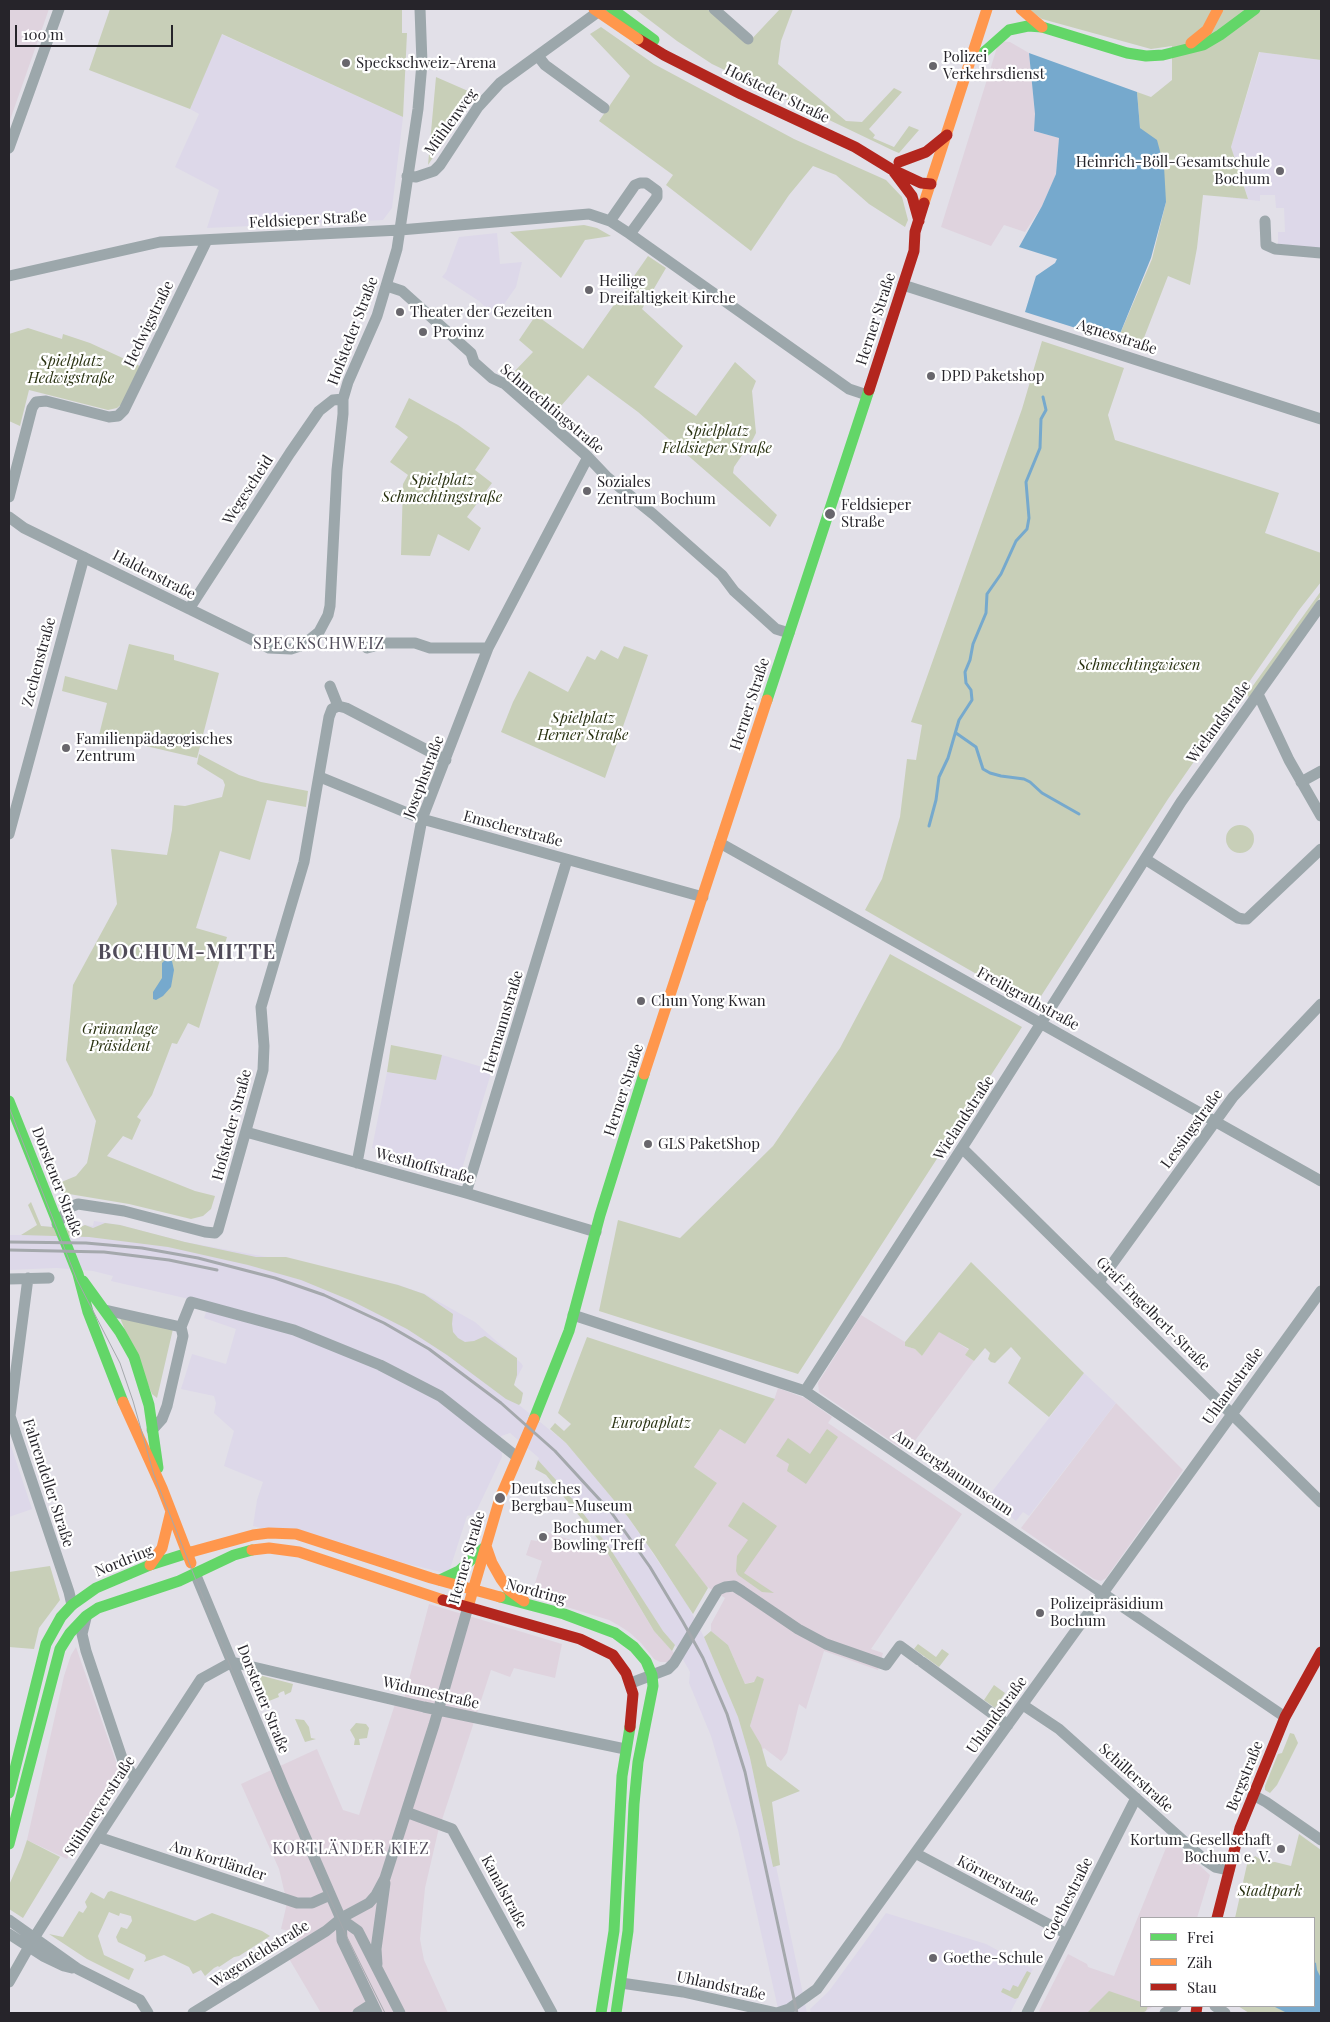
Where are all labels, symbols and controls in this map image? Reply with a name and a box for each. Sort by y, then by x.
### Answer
scale bar [18,15,175,47]
text: 100 m [23,24,64,44]
place label: Polizei Verkehrsdienst [943,48,1045,83]
place label: Speckschweiz-Arena [356,54,496,72]
marker: Speckschweiz-Arena [340,57,352,69]
marker: Polizei Verkehrsdienst [927,60,939,72]
street label: Hofsteder Straße [722,61,832,127]
street label: Mühlenweg [421,85,481,159]
place label: Heinrich-Böll-Gesamtschule Bochum [1076,153,1270,188]
marker: Heinrich-Böll-Gesamtschule Bochum [1274,165,1286,177]
street label: Feldsieper Straße [249,208,367,232]
street label: Herner Straße [853,270,899,368]
place label: Heilige Dreifaltigkeit Kirche [599,272,736,307]
street label: Hofsteder Straße [324,274,382,388]
street label: Hedwigstraße [120,278,178,370]
marker: Heilige Dreifaltigkeit Kirche [583,284,595,296]
place label: Theater der Gezeiten [410,303,552,321]
marker: Theater der Gezeiten [394,306,406,318]
street label: Agnesstraße [1075,316,1159,358]
place label: Provinz [433,323,484,341]
marker: Provinz [417,326,429,338]
park label: Spielplatz Hedwigstraße [28,352,114,387]
street label: Schmechtingstraße [496,360,608,458]
place label: DPD Paketshop [941,367,1044,385]
marker: DPD Paketshop [925,370,937,382]
park label: Spielplatz Feldsieper Straße [662,422,772,457]
street label: Wegescheid [219,452,277,528]
park label: Spielplatz Schmechtingstraße [382,471,502,506]
place label: Soziales Zentrum Bochum [597,473,716,508]
marker: Soziales Zentrum Bochum [581,485,593,497]
place label: Feldsieper Straße [841,496,911,531]
marker: Feldsieper Straße [823,507,837,521]
street label: Haldenstraße [110,546,198,604]
street label: Zechenstraße [18,615,60,709]
district label: SPECKSCHWEIZ [251,634,387,654]
street label: Herner Straße [727,655,773,753]
park label: Schmechtingwiesen [1077,656,1201,674]
street label: Wielandstraße [1183,677,1255,767]
park label: Spielplatz Herner Straße [537,709,629,744]
place label: Familienpädagogisches Zentrum [76,730,233,765]
street label: Josephstraße [400,733,448,821]
marker: Familienpädagogisches Zentrum [60,742,72,754]
street label: Emscherstraße [461,807,565,851]
district label: BOCHUM-MITTE [96,941,278,965]
street label: Freiligrathstraße [974,963,1082,1035]
street label: Hermannstraße [479,968,527,1076]
place label: Chun Yong Kwan [651,992,766,1010]
marker: Chun Yong Kwan [635,995,647,1007]
park label: Grünanlage Präsident [82,1020,158,1055]
street label: Herner Straße [601,1041,647,1139]
street label: Hofsteder Straße [208,1067,256,1183]
street label: Wielandstraße [930,1072,998,1164]
street label: Lessingstraße [1157,1086,1227,1172]
street label: Dorstener Straße [28,1125,86,1239]
place label: GLS PaketShop [658,1135,760,1153]
marker: GLS PaketShop [642,1138,654,1150]
street label: Westhoffstraße [374,1144,476,1188]
street label: Graf-Engelbert-Straße [1092,1253,1214,1375]
street label: Uhlandstraße [1199,1344,1267,1428]
park label: Europaplatz [611,1414,691,1432]
street label: Fahrendeller Straße [19,1416,77,1550]
street label: Am Bergbaumuseum [890,1426,1016,1520]
place label: Deutsches Bergbau-Museum [511,1480,632,1515]
marker: Deutsches Bergbau-Museum [493,1491,507,1505]
street label: Herner Straße [445,1509,489,1607]
place label: Bochumer Bowling Treff [553,1519,644,1554]
marker: Bochumer Bowling Treff [537,1531,549,1543]
street label: Nordring [92,1541,156,1581]
street label: Nordring [504,1575,568,1609]
place label: Polizeipräsidium Bochum [1050,1595,1164,1630]
marker: Polizeipräsidium Bochum [1034,1607,1046,1619]
street label: Dorstener Straße [233,1642,293,1756]
street label: Widumestraße [381,1673,481,1713]
street label: Uhlandstraße [963,1673,1031,1757]
street label: Bergstraße [1223,1738,1267,1814]
street label: Schillerstraße [1095,1740,1177,1816]
street label: Stühmeyerstraße [61,1752,139,1860]
place label: Kortum-Gesellschaft Bochum e. V. [1130,1831,1271,1866]
street label: Am Kortländer [168,1837,268,1885]
district label: KORTLÄNDER KIEZ [270,1839,432,1859]
marker: Kortum-Gesellschaft Bochum e. V. [1275,1843,1287,1855]
street label: Kanalstraße [477,1852,531,1932]
street label: Körnerstraße [954,1852,1042,1910]
street label: Goethestraße [1039,1855,1097,1943]
park label: Stadtpark [1238,1882,1302,1900]
street label: Wagenfeldstraße [208,1917,312,1991]
legend [1140,1917,1315,2007]
text: Frei [1187,1927,1214,1947]
place label: Goethe-Schule [943,1949,1043,1967]
marker: Goethe-Schule [927,1952,939,1964]
text: Zäh [1187,1952,1212,1972]
street label: Uhlandstraße [675,1968,767,2004]
text: Stau [1187,1977,1217,1997]

